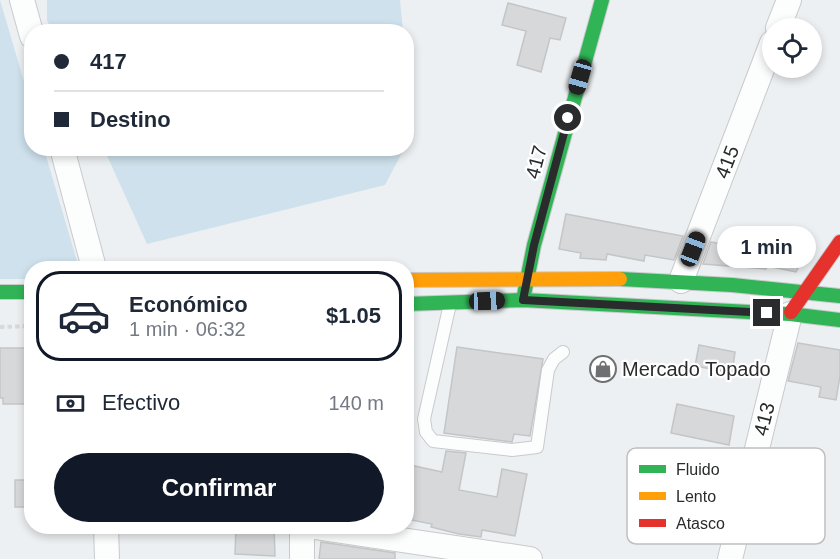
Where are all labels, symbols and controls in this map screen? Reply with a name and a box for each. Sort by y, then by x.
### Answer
map controls [762,18,822,78]
button: locate [762,18,822,78]
text: 417 [90,49,127,74]
car [566,57,594,97]
route start [554,104,581,131]
text: Destino [90,107,171,132]
street label: 415 [711,142,743,182]
street label: 417 [521,143,551,181]
callout: 1 min [718,226,816,268]
car [678,229,708,269]
text: 1 min [740,236,793,258]
icon: car [57,289,111,343]
car [469,291,505,311]
text: Económico [129,292,248,317]
route end [753,299,780,326]
text: $1.05 [326,303,381,328]
text: 1 min · 06:32 [129,318,246,340]
shop icon: Mercado Topado [588,354,618,384]
place label: Mercado Topado [622,358,771,380]
icon: cash [54,387,87,420]
text: Efectivo [102,390,180,415]
text: 140 m [328,392,384,414]
street label: 413 [749,400,779,438]
legend [627,448,825,544]
button: Confirmar [54,453,384,522]
text: Fluido [676,461,720,478]
text: Lento [676,488,716,505]
text: Atasco [676,515,725,532]

